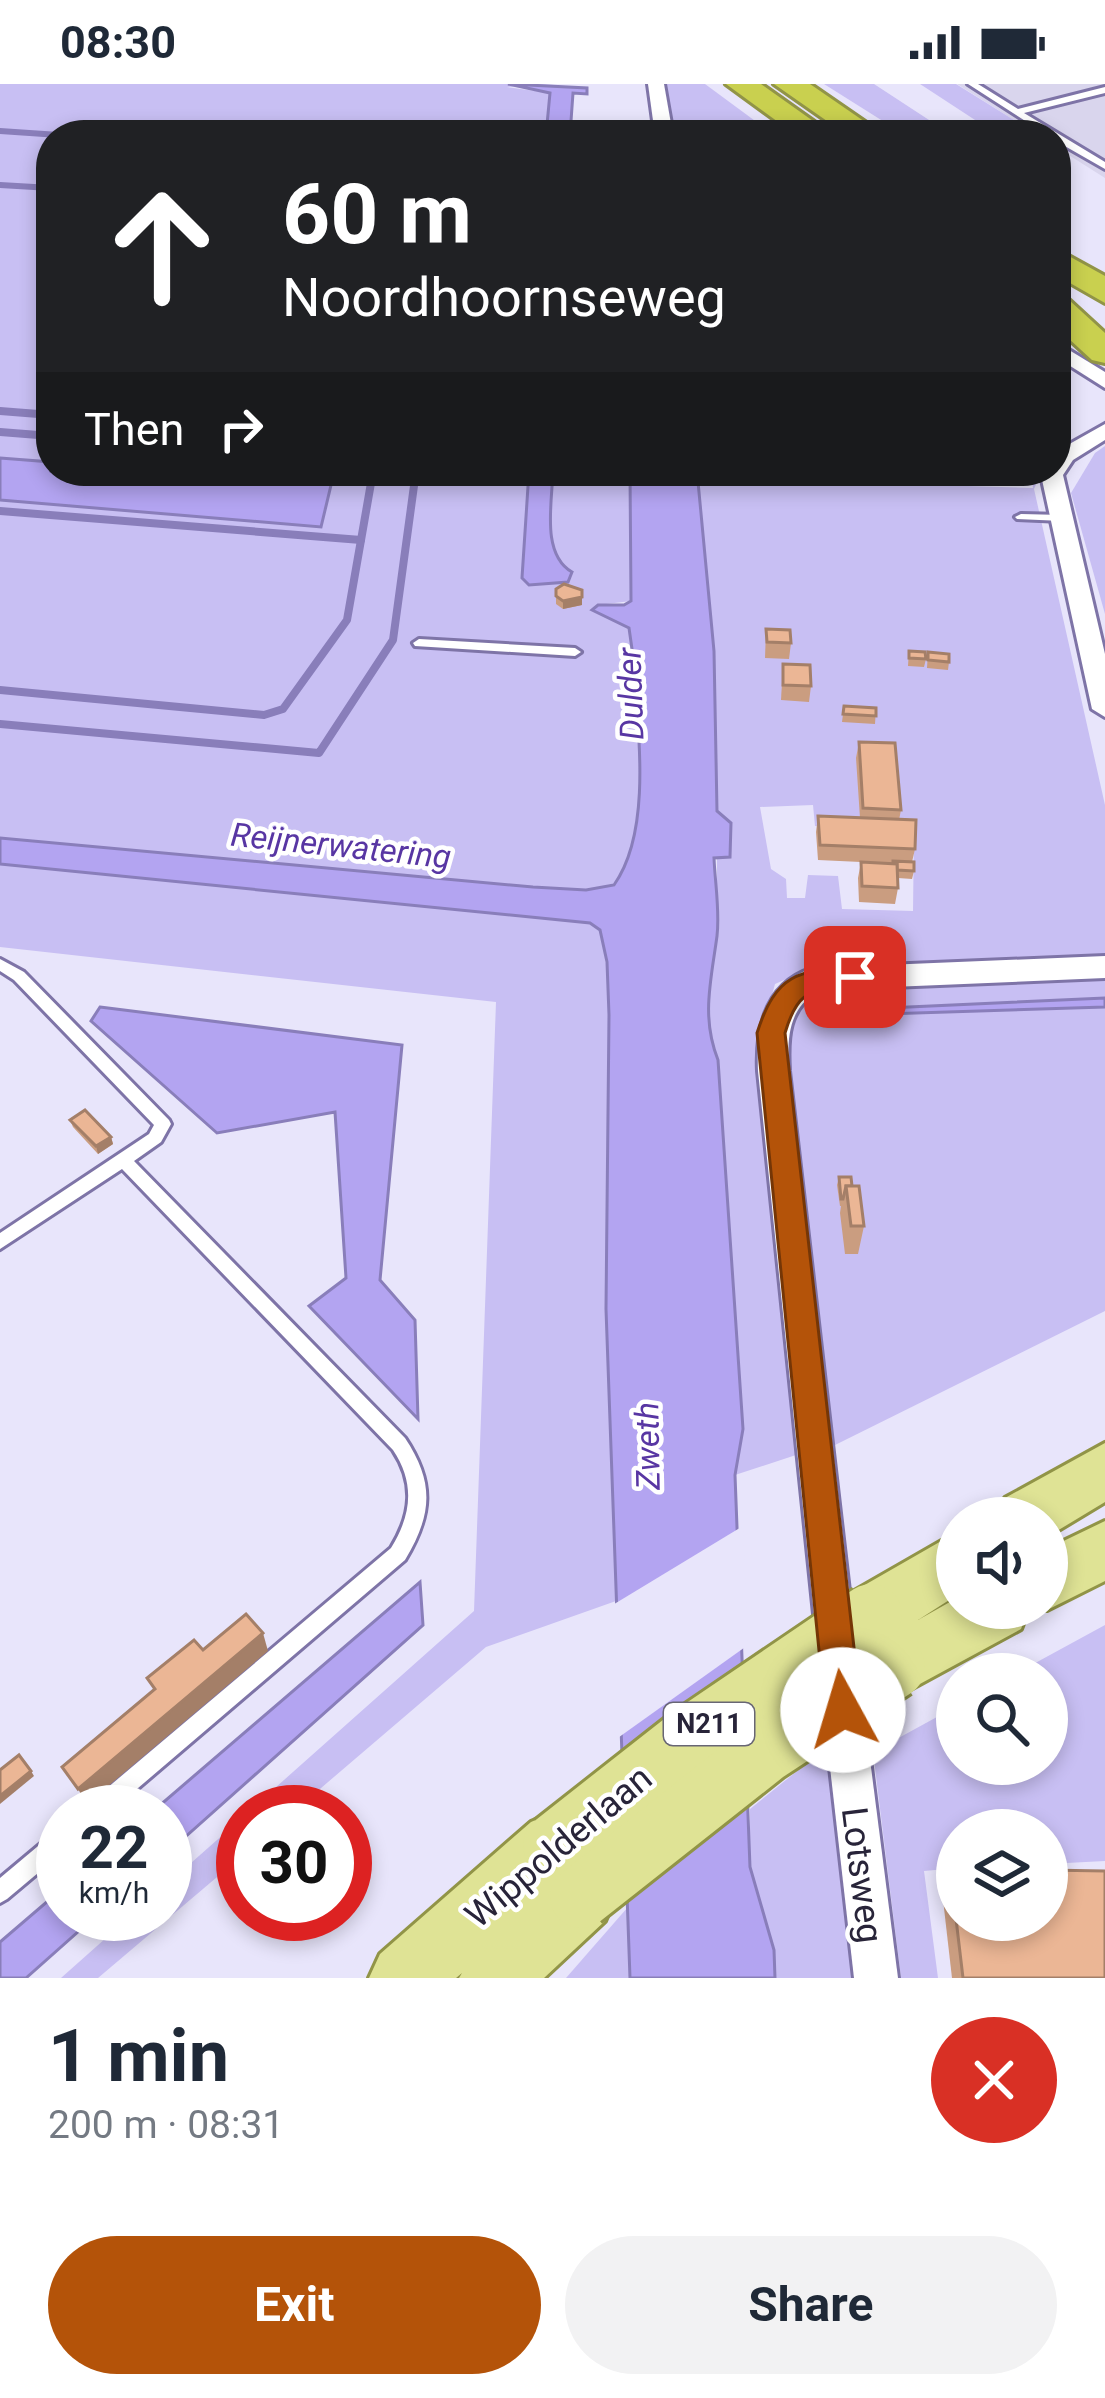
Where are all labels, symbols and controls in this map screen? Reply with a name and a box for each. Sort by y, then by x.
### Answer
text: 08:30 [60,16,176,69]
text: 60 m [282,165,472,264]
icon: ahead [84,168,240,324]
text: Noordhoornseweg [282,266,726,329]
icon: right [208,396,274,462]
text: Then [84,403,184,456]
water label: Dulder [609,646,652,741]
water label: Reijnerwatering [229,815,453,876]
pin [804,926,906,1028]
icon: arrive [822,944,888,1010]
water label: Zweth [627,1402,668,1491]
map controls [936,1497,1068,1941]
button: sound [936,1497,1068,1629]
position arrow [780,1647,906,1773]
button: search [936,1653,1068,1785]
road number: N211 [664,1703,754,1745]
street label: Wippolderlaan [457,1757,660,1937]
speed limit sign: 30 [216,1785,372,1941]
street label: Lotsweg [833,1805,891,1945]
button: layers [936,1809,1068,1941]
text: 22 [80,1812,148,1883]
text: km/h [79,1875,149,1910]
text: 1 min [48,2014,229,2099]
button: close [931,2017,1057,2143]
text: 200 m · 08:31 [48,2102,284,2148]
button: Exit [48,2236,541,2374]
button: Share [565,2236,1057,2374]

